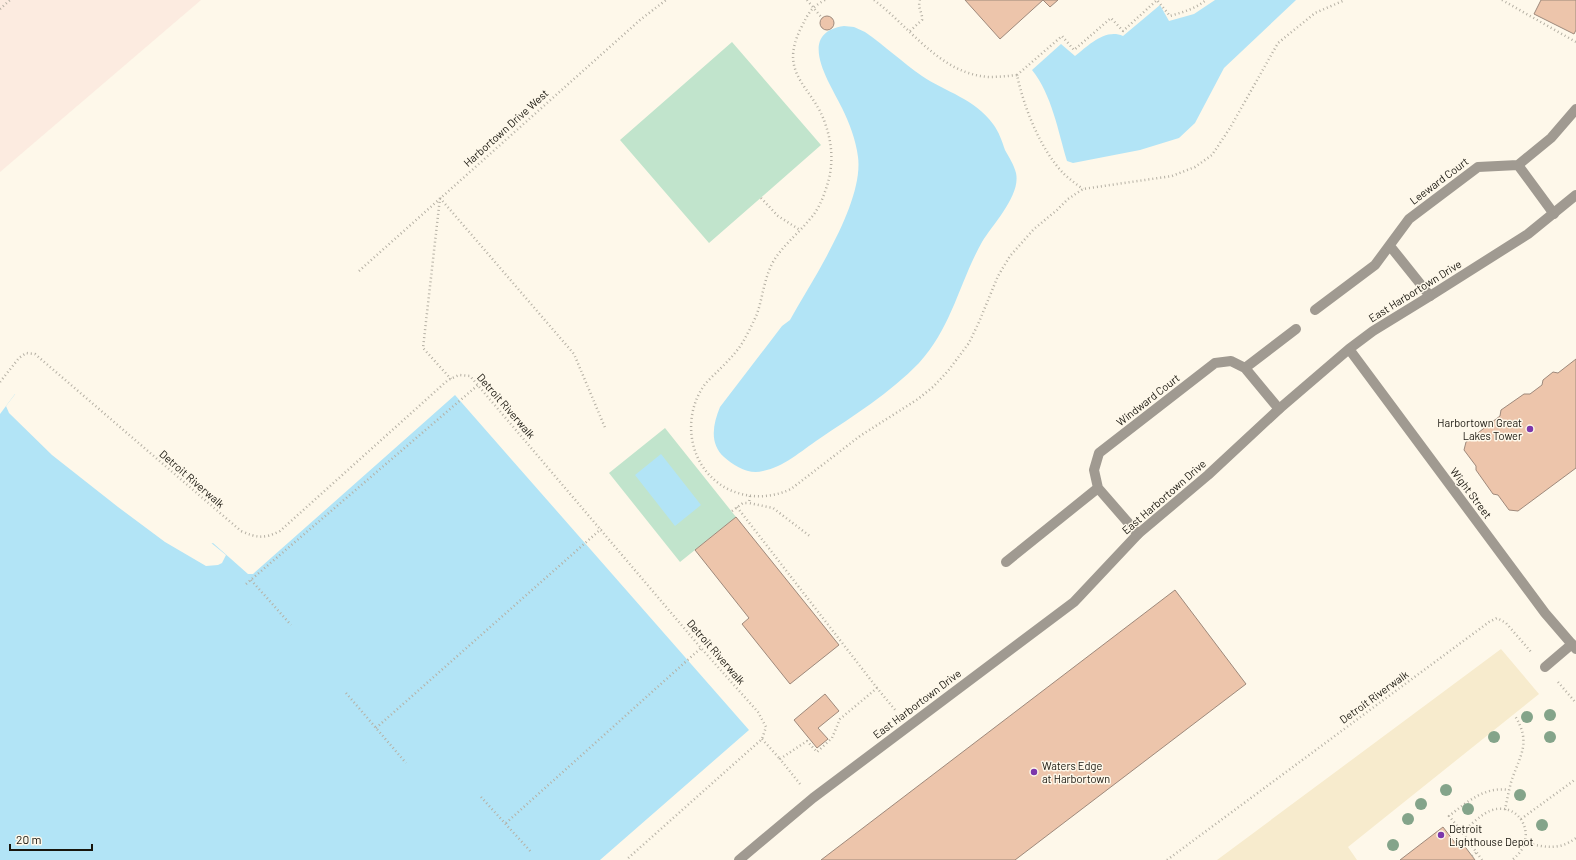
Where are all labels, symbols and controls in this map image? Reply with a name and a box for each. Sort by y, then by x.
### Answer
street label: Harbortown Drive West [461,86,551,169]
street label: Leeward Court [1407,154,1471,207]
street label: East Harbortown Drive [1366,257,1464,324]
street label: Detroit Riverwalk [475,371,538,441]
street label: Windward Court [1113,371,1182,428]
place label: Harbortown Great Lakes Tower [1437,416,1522,442]
marker: Harbortown Great Lakes Tower [1525,424,1535,434]
street label: Detroit Riverwalk [157,447,228,511]
street label: East Harbortown Drive [1119,457,1208,537]
street label: Wight Street [1448,465,1495,521]
street label: Detroit Riverwalk [685,617,748,687]
street label: East Harbortown Drive [870,666,963,741]
street label: Detroit Riverwalk [1337,667,1411,726]
place label: Waters Edge at Harbortown [1042,759,1110,785]
marker: Waters Edge at Harbortown [1029,767,1039,777]
place label: Detroit Lighthouse Depot [1449,822,1534,848]
scale bar [10,826,92,852]
marker: Detroit Lighthouse Depot [1436,830,1446,840]
text: 20 m [16,832,42,846]

